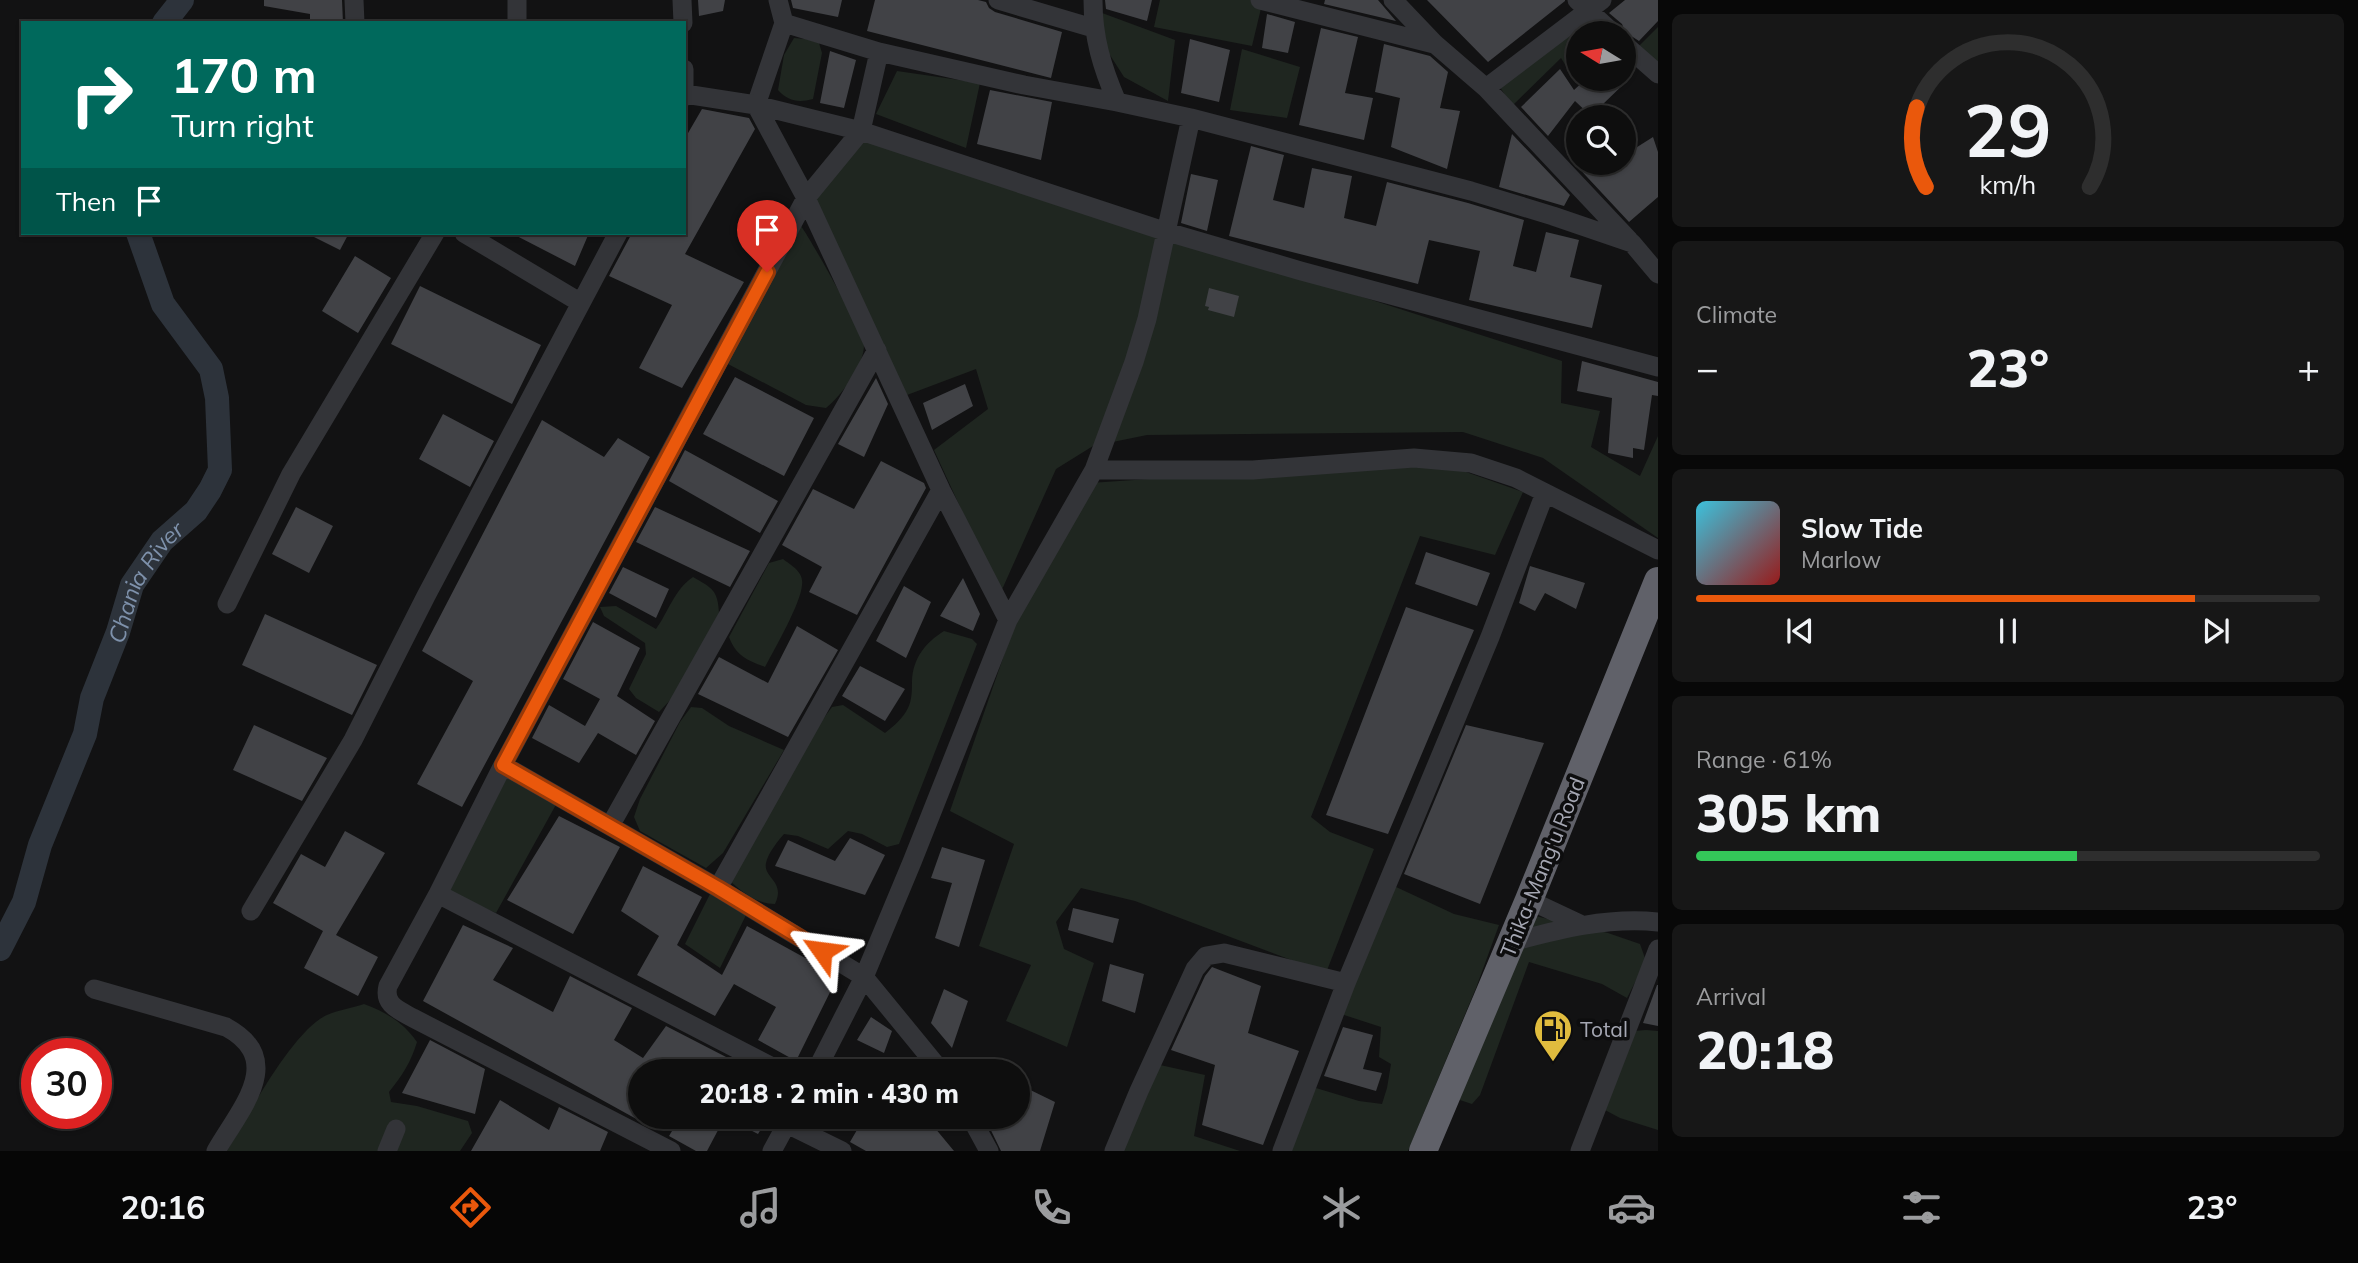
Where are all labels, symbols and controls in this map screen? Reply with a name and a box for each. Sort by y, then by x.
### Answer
north arrow [1566,21,1636,91]
map controls [1566,21,1636,175]
text: 170 m [171,44,317,105]
icon: right [56,49,147,140]
text: 29 [1964,84,2052,175]
text: Turn right [171,105,314,145]
button: search [1566,105,1636,175]
text: km/h [1980,169,2036,200]
icon: arrive [130,182,168,220]
text: Then [56,185,116,218]
pin [737,200,797,272]
icon: arrive [748,211,786,249]
text: Climate [1696,300,1777,329]
text: 23° [1967,335,2049,400]
text: − [1696,344,1719,392]
text: + [2297,344,2320,392]
text: Slow Tide [1801,512,1923,545]
water label: Chania River [101,514,190,647]
text: Marlow [1801,545,1881,574]
icon: previous [1781,612,1819,650]
icon: pause [1989,612,2027,650]
icon: next [2197,612,2235,650]
text: Range · 61% [1696,745,1832,774]
street label: Thika-Mang'u Road [1494,773,1590,961]
text: 305 km [1696,780,1881,845]
position arrow [785,914,859,988]
text: Arrival [1696,982,1766,1011]
fuel station icon: Total [1532,1008,1574,1063]
place label: Total [1580,1016,1628,1042]
text: 20:18 [1696,1017,1834,1082]
speed limit sign: 30 [21,1038,112,1129]
text: 20:18 · 2 min · 430 m [699,1077,959,1110]
icon: directions [446,1183,495,1232]
icon: music [736,1183,785,1232]
icon: phone [1027,1183,1076,1232]
icon: climate [1317,1183,1366,1232]
icon: car [1607,1183,1656,1232]
icon: filters [1897,1183,1946,1232]
text: 20:16 [121,1187,205,1227]
text: 23° [2187,1187,2237,1227]

